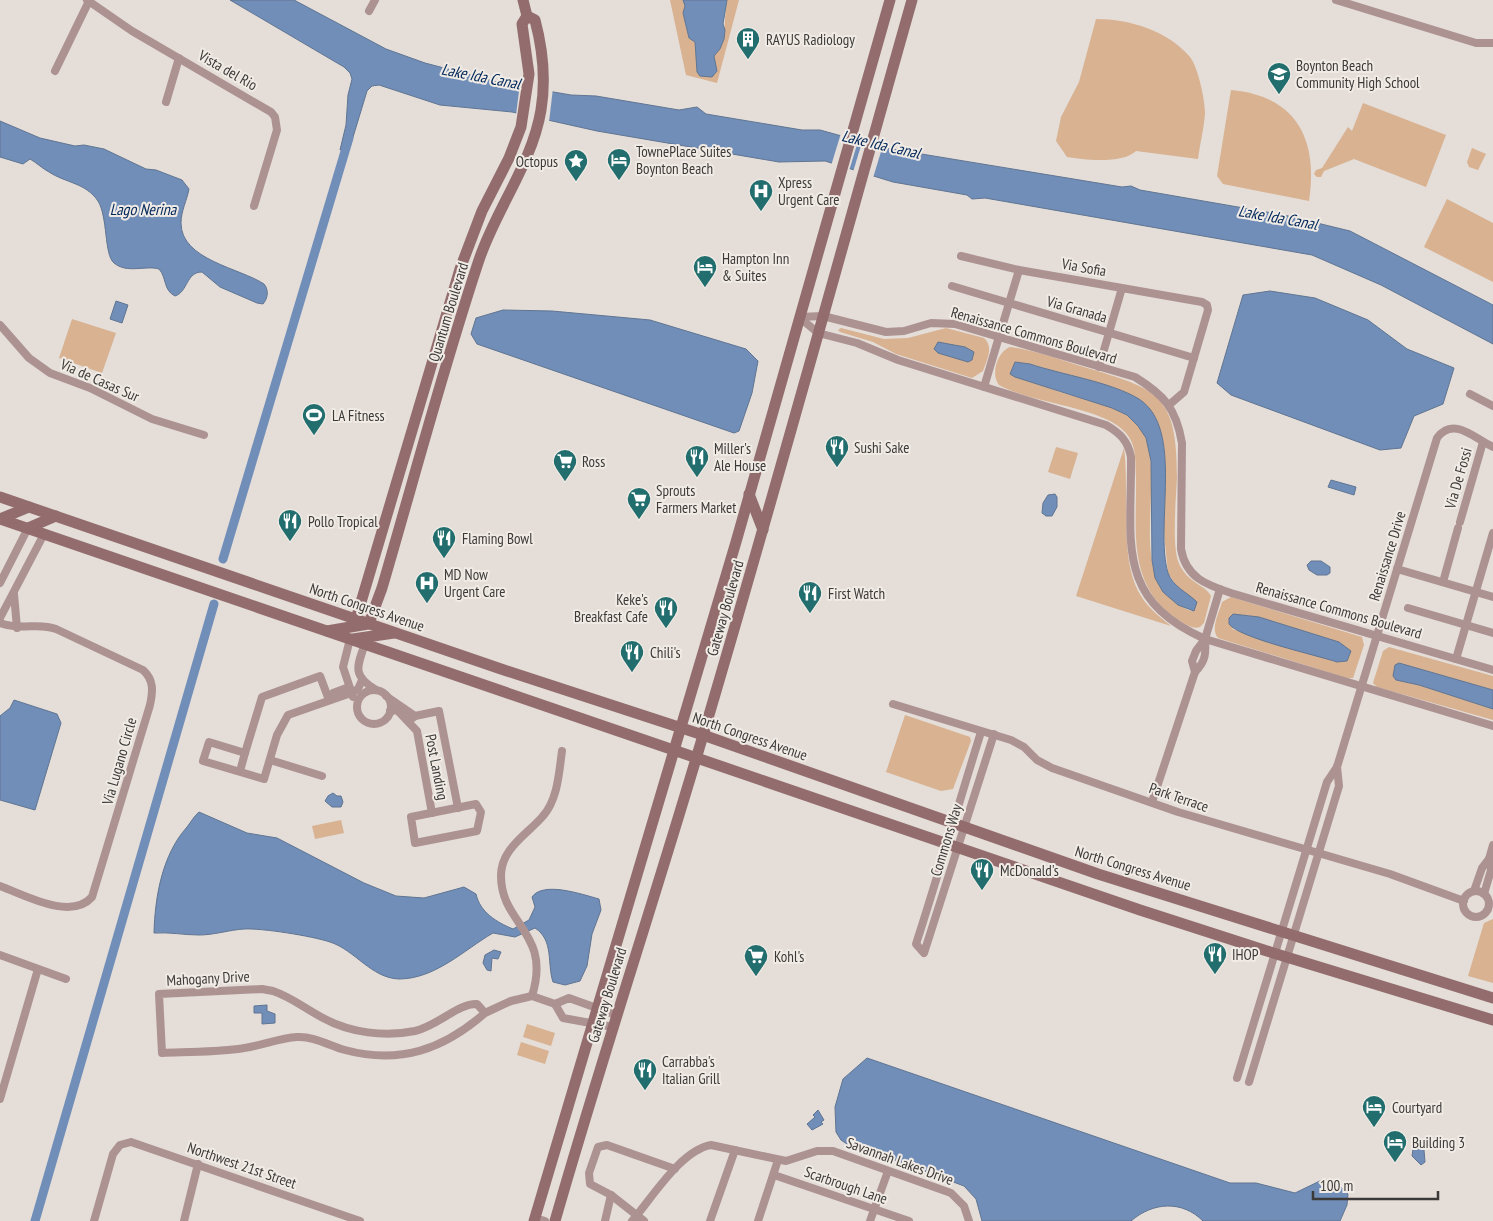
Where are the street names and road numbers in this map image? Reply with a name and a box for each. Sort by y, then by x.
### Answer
street label: Vista del Rio [194,45,261,94]
street label: Via Sofia [1059,254,1108,280]
street label: Quantum Boulevard [424,260,472,364]
street label: Via Granada [1044,291,1109,327]
street label: Renaissance Commons Boulevard [949,302,1119,368]
street label: Via de Casas Sur [57,354,143,406]
street label: Via De Fossi [1440,445,1476,512]
street label: Renaissance Drive [1364,509,1410,603]
street label: Gateway Boulevard [702,558,748,658]
street label: Renaissance Commons Boulevard [1254,577,1424,643]
street label: North Congress Avenue [307,578,427,636]
street label: North Congress Avenue [690,707,810,765]
street label: Via Lugano Circle [97,715,141,808]
street label: Post Landing [421,732,453,802]
street label: Park Terrace [1147,778,1211,816]
street label: Commons Way [926,801,966,879]
street label: North Congress Avenue [1073,841,1193,895]
street label: Gateway Boulevard [583,945,631,1045]
street label: Mahogany Drive [166,966,250,990]
street label: Savannah Lakes Drive [844,1133,956,1189]
street label: Northwest 21st Street [185,1137,299,1193]
street label: Scarbrough Lane [802,1162,890,1208]

